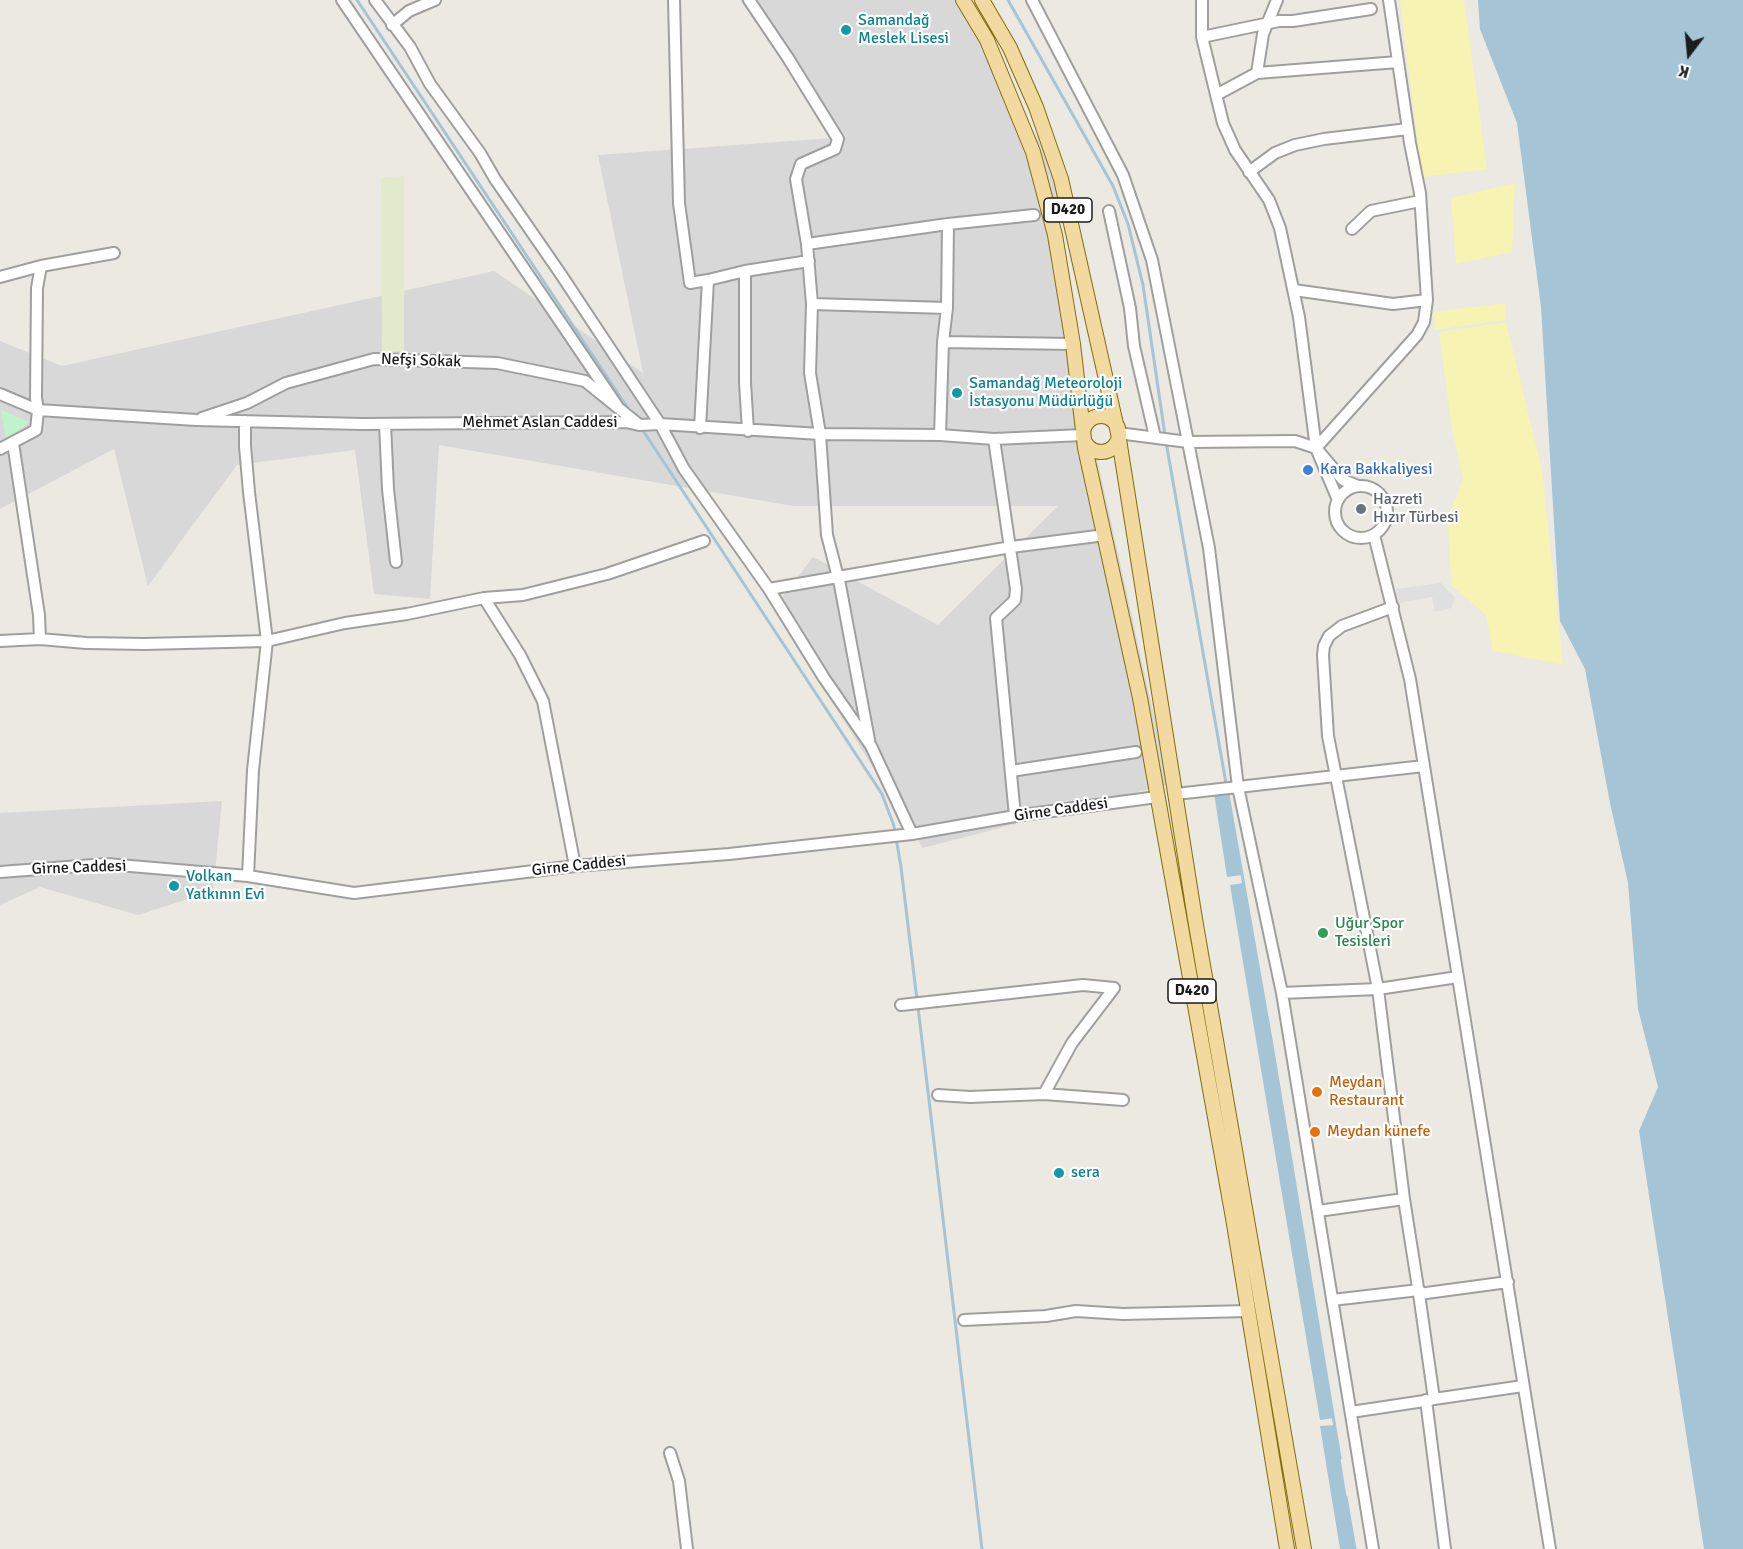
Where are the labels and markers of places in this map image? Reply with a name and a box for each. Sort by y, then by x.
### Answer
place label: Samandağ Meslek Lisesi [858,11,949,49]
marker: Samandağ Meslek Lisesi [839,23,853,37]
place label: Samandağ Meteoroloji İstasyonu Müdürlüğü [969,374,1122,412]
marker: Samandağ Meteoroloji İstasyonu Müdürlüğü [950,386,964,400]
place label: Kara Bakkaliyesi [1320,460,1432,480]
marker: Kara Bakkaliyesi [1301,463,1315,477]
place label: Hazreti Hızır Türbesi [1373,490,1459,528]
marker: Hazreti Hızır Türbesi [1354,502,1368,516]
place label: Volkan Yatkının Evi [186,867,265,905]
marker: Volkan Yatkının Evi [167,879,181,893]
place label: Uğur Spor Tesisleri [1335,914,1404,952]
marker: Uğur Spor Tesisleri [1316,926,1330,940]
place label: Meydan Restaurant [1329,1073,1404,1111]
marker: Meydan Restaurant [1310,1085,1324,1099]
place label: Meydan künefe [1327,1122,1430,1142]
marker: Meydan künefe [1308,1125,1322,1139]
place label: sera [1071,1163,1100,1183]
marker: sera [1052,1166,1066,1180]

